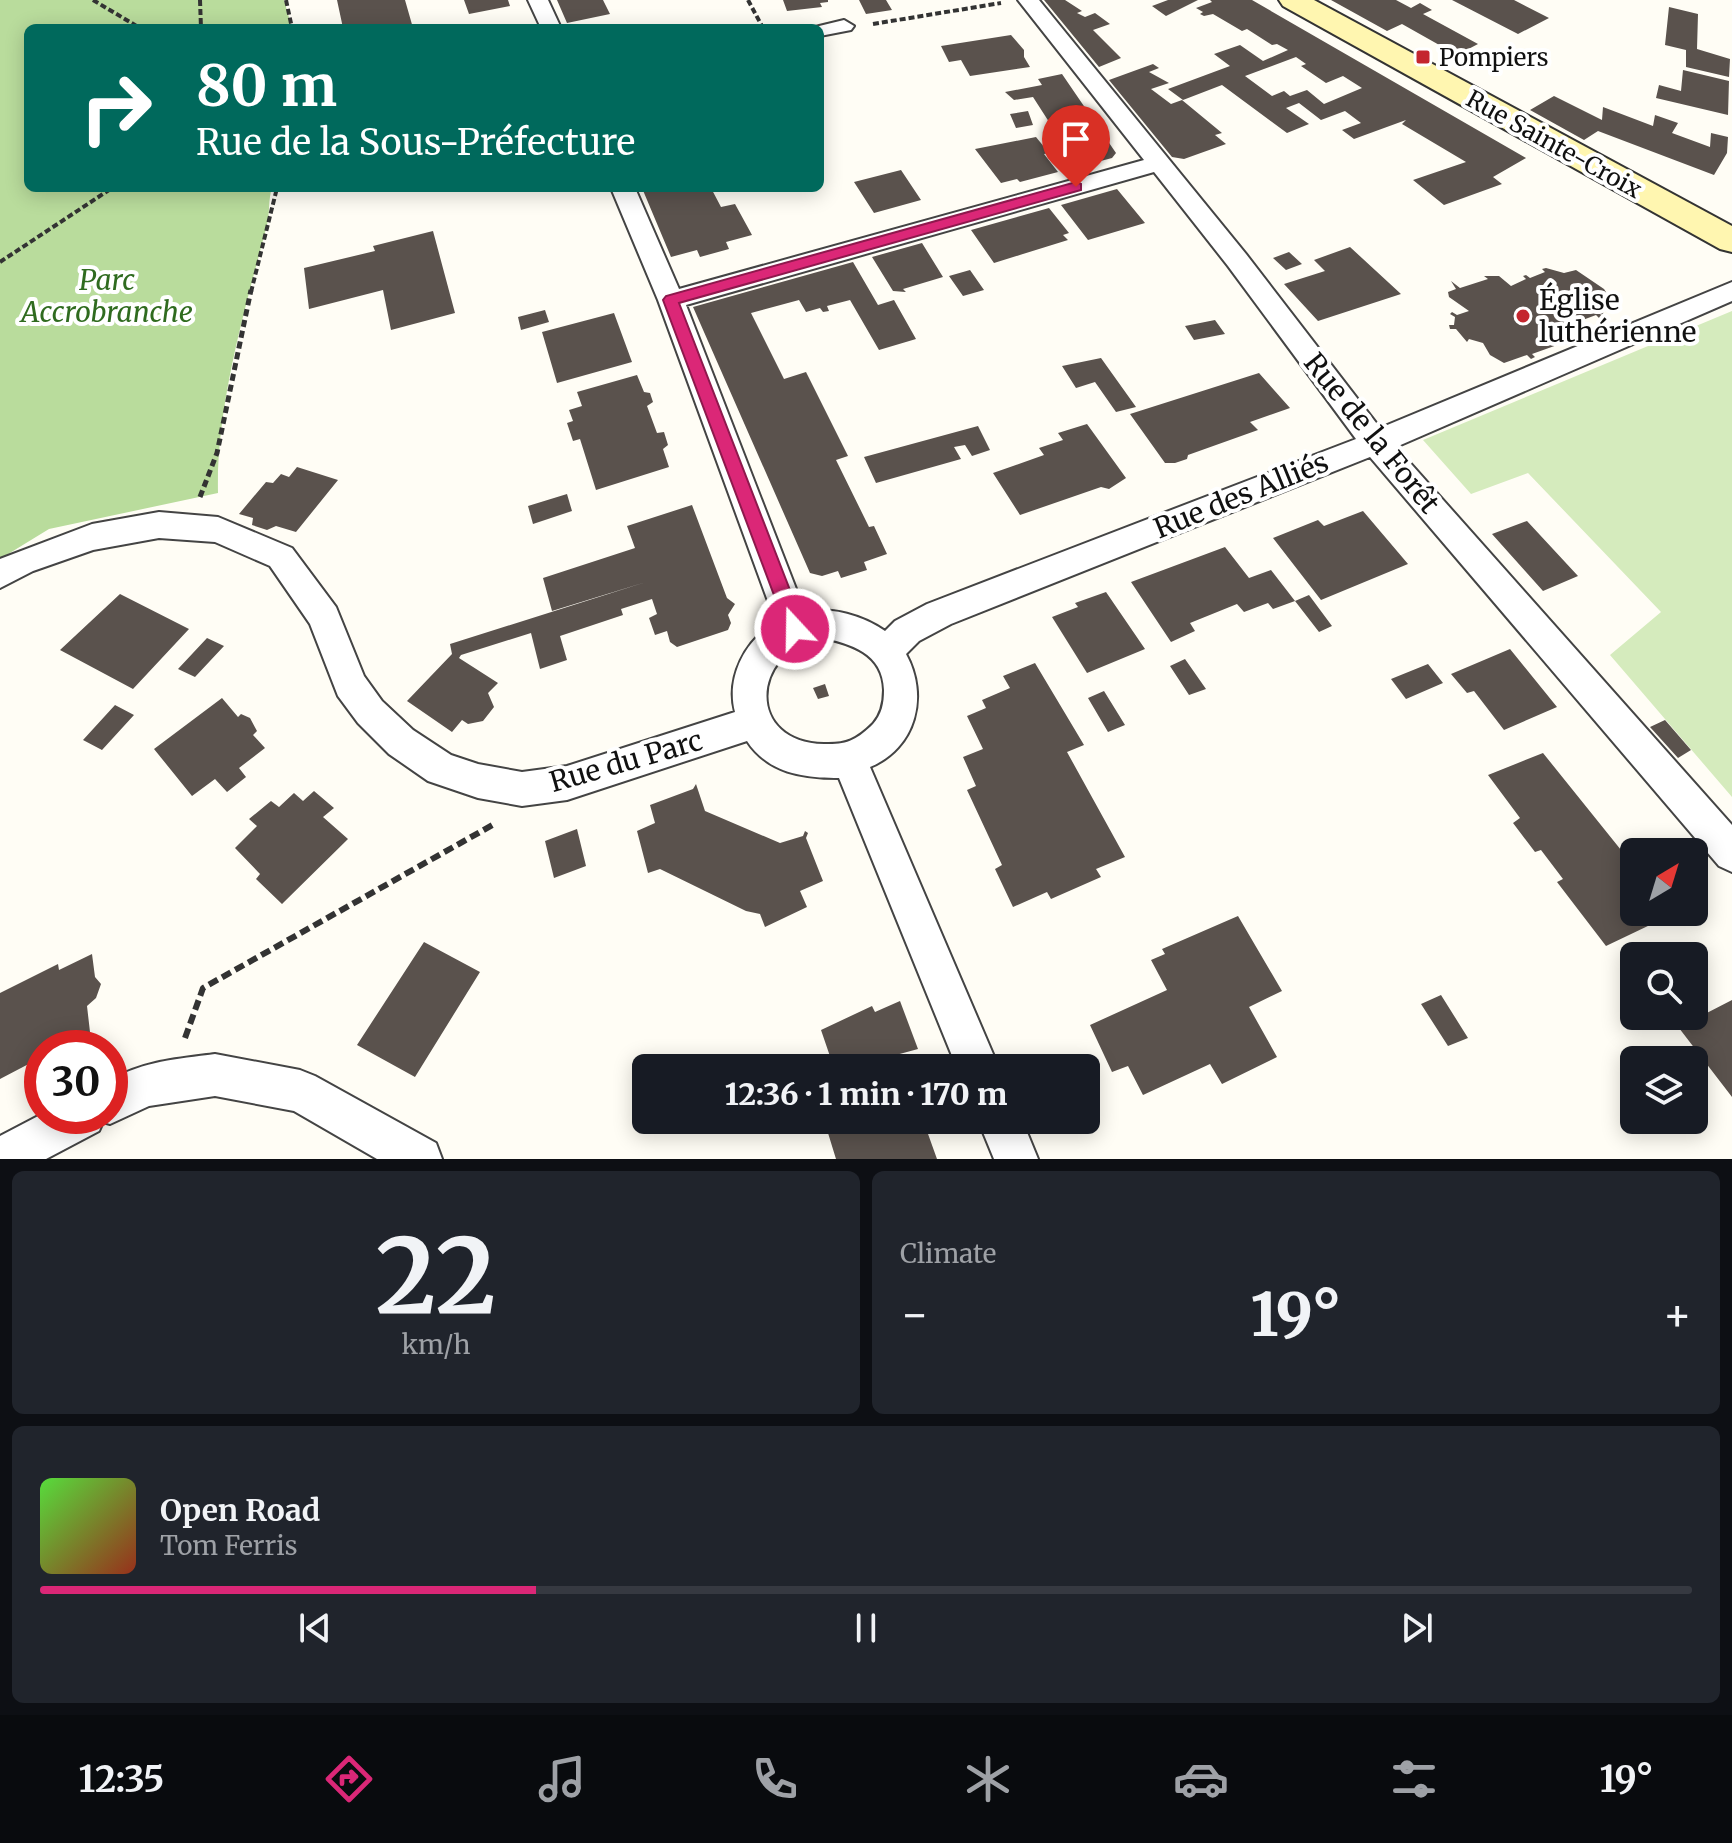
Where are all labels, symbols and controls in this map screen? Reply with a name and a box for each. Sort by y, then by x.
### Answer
place label: Pompiers [1439,42,1549,73]
marker: Pompiers [1414,48,1432,66]
text: 80 m [196,51,337,121]
icon: right [64,56,168,160]
street label: Rue Sainte-Croix [1461,83,1648,205]
pin [1042,105,1110,187]
icon: arrive [1054,117,1098,161]
text: Rue de la Sous-Préfecture [196,120,635,165]
park label: Parc Accrobranche [19,262,193,330]
place label: Église luthérienne [1539,282,1696,350]
marker: Église luthérienne [1514,307,1532,325]
street label: Rue de la Forêt [1296,345,1448,521]
street label: Rue des Alliés [1148,444,1334,546]
position arrow [753,587,837,671]
street label: Rue du Parc [545,722,707,800]
north arrow [1620,838,1708,926]
map controls [1620,838,1708,1134]
button: search [1620,942,1708,1030]
speed limit sign: 30 [24,1030,128,1134]
button: layers [1620,1046,1708,1134]
text: 12:36 · 1 min · 170 m [725,1075,1007,1113]
text: 22 [375,1211,497,1341]
text: Climate [900,1237,996,1270]
text: 19° [1251,1277,1341,1352]
text: − [900,1287,929,1342]
text: + [1663,1287,1692,1342]
text: km/h [402,1328,470,1361]
text: Open Road [160,1491,320,1529]
text: Tom Ferris [160,1529,298,1562]
icon: previous [293,1606,337,1650]
icon: pause [844,1606,888,1650]
icon: next [1395,1606,1439,1650]
icon: directions [321,1751,377,1807]
icon: music [534,1751,590,1807]
icon: phone [747,1751,803,1807]
icon: climate [960,1751,1016,1807]
icon: car [1173,1751,1229,1807]
icon: filters [1386,1751,1442,1807]
text: 12:35 [79,1757,164,1802]
text: 19° [1599,1757,1653,1802]

